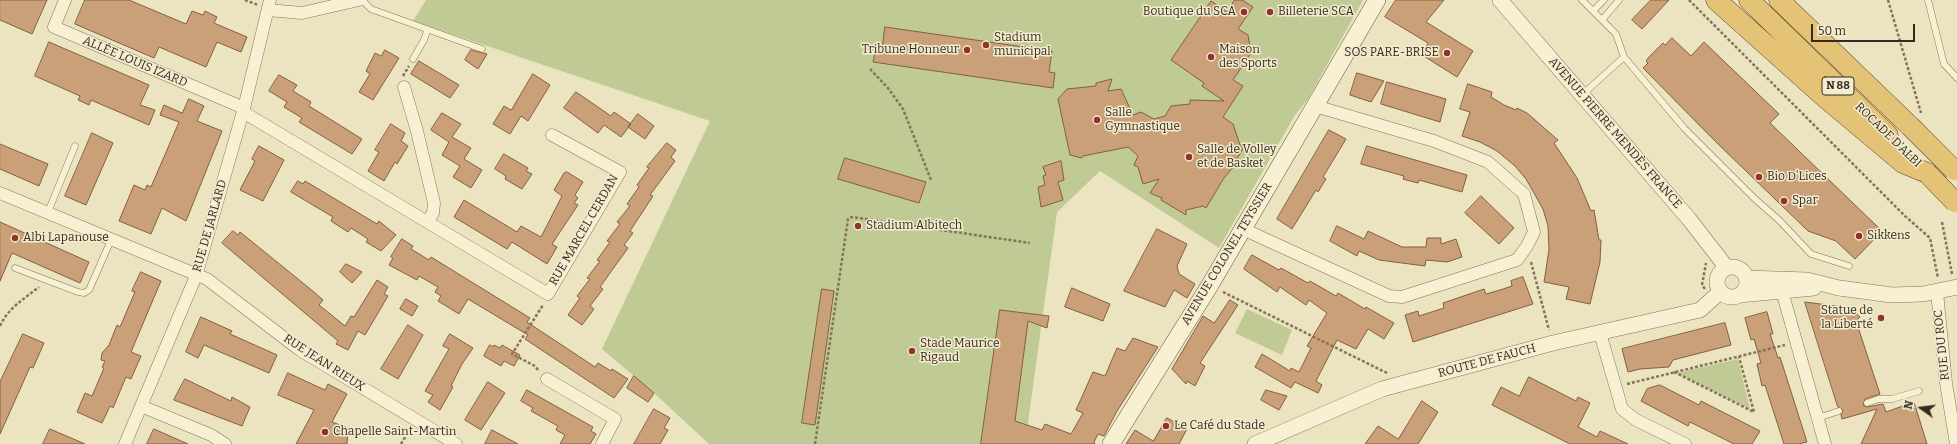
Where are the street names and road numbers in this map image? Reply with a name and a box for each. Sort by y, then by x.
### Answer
street label: ALLÉE LOUIS IZARD [81,33,189,91]
street label: AVENUE PIERRE MENDÈS FRANCE [1545,54,1685,212]
road number: N 88 [1822,77,1854,95]
street label: ROCADE D'ALBI [1852,100,1924,170]
street label: RUE MARCEL CERDAN [546,172,622,288]
street label: RUE DE JARLARD [190,178,230,274]
street label: AVENUE COLONEL TEYSSIER [1179,180,1275,328]
street label: RUE DU ROC [1931,309,1953,381]
street label: RUE JEAN RIEUX [281,331,367,395]
street label: ROUTE DE FAUCH [1437,341,1537,381]

